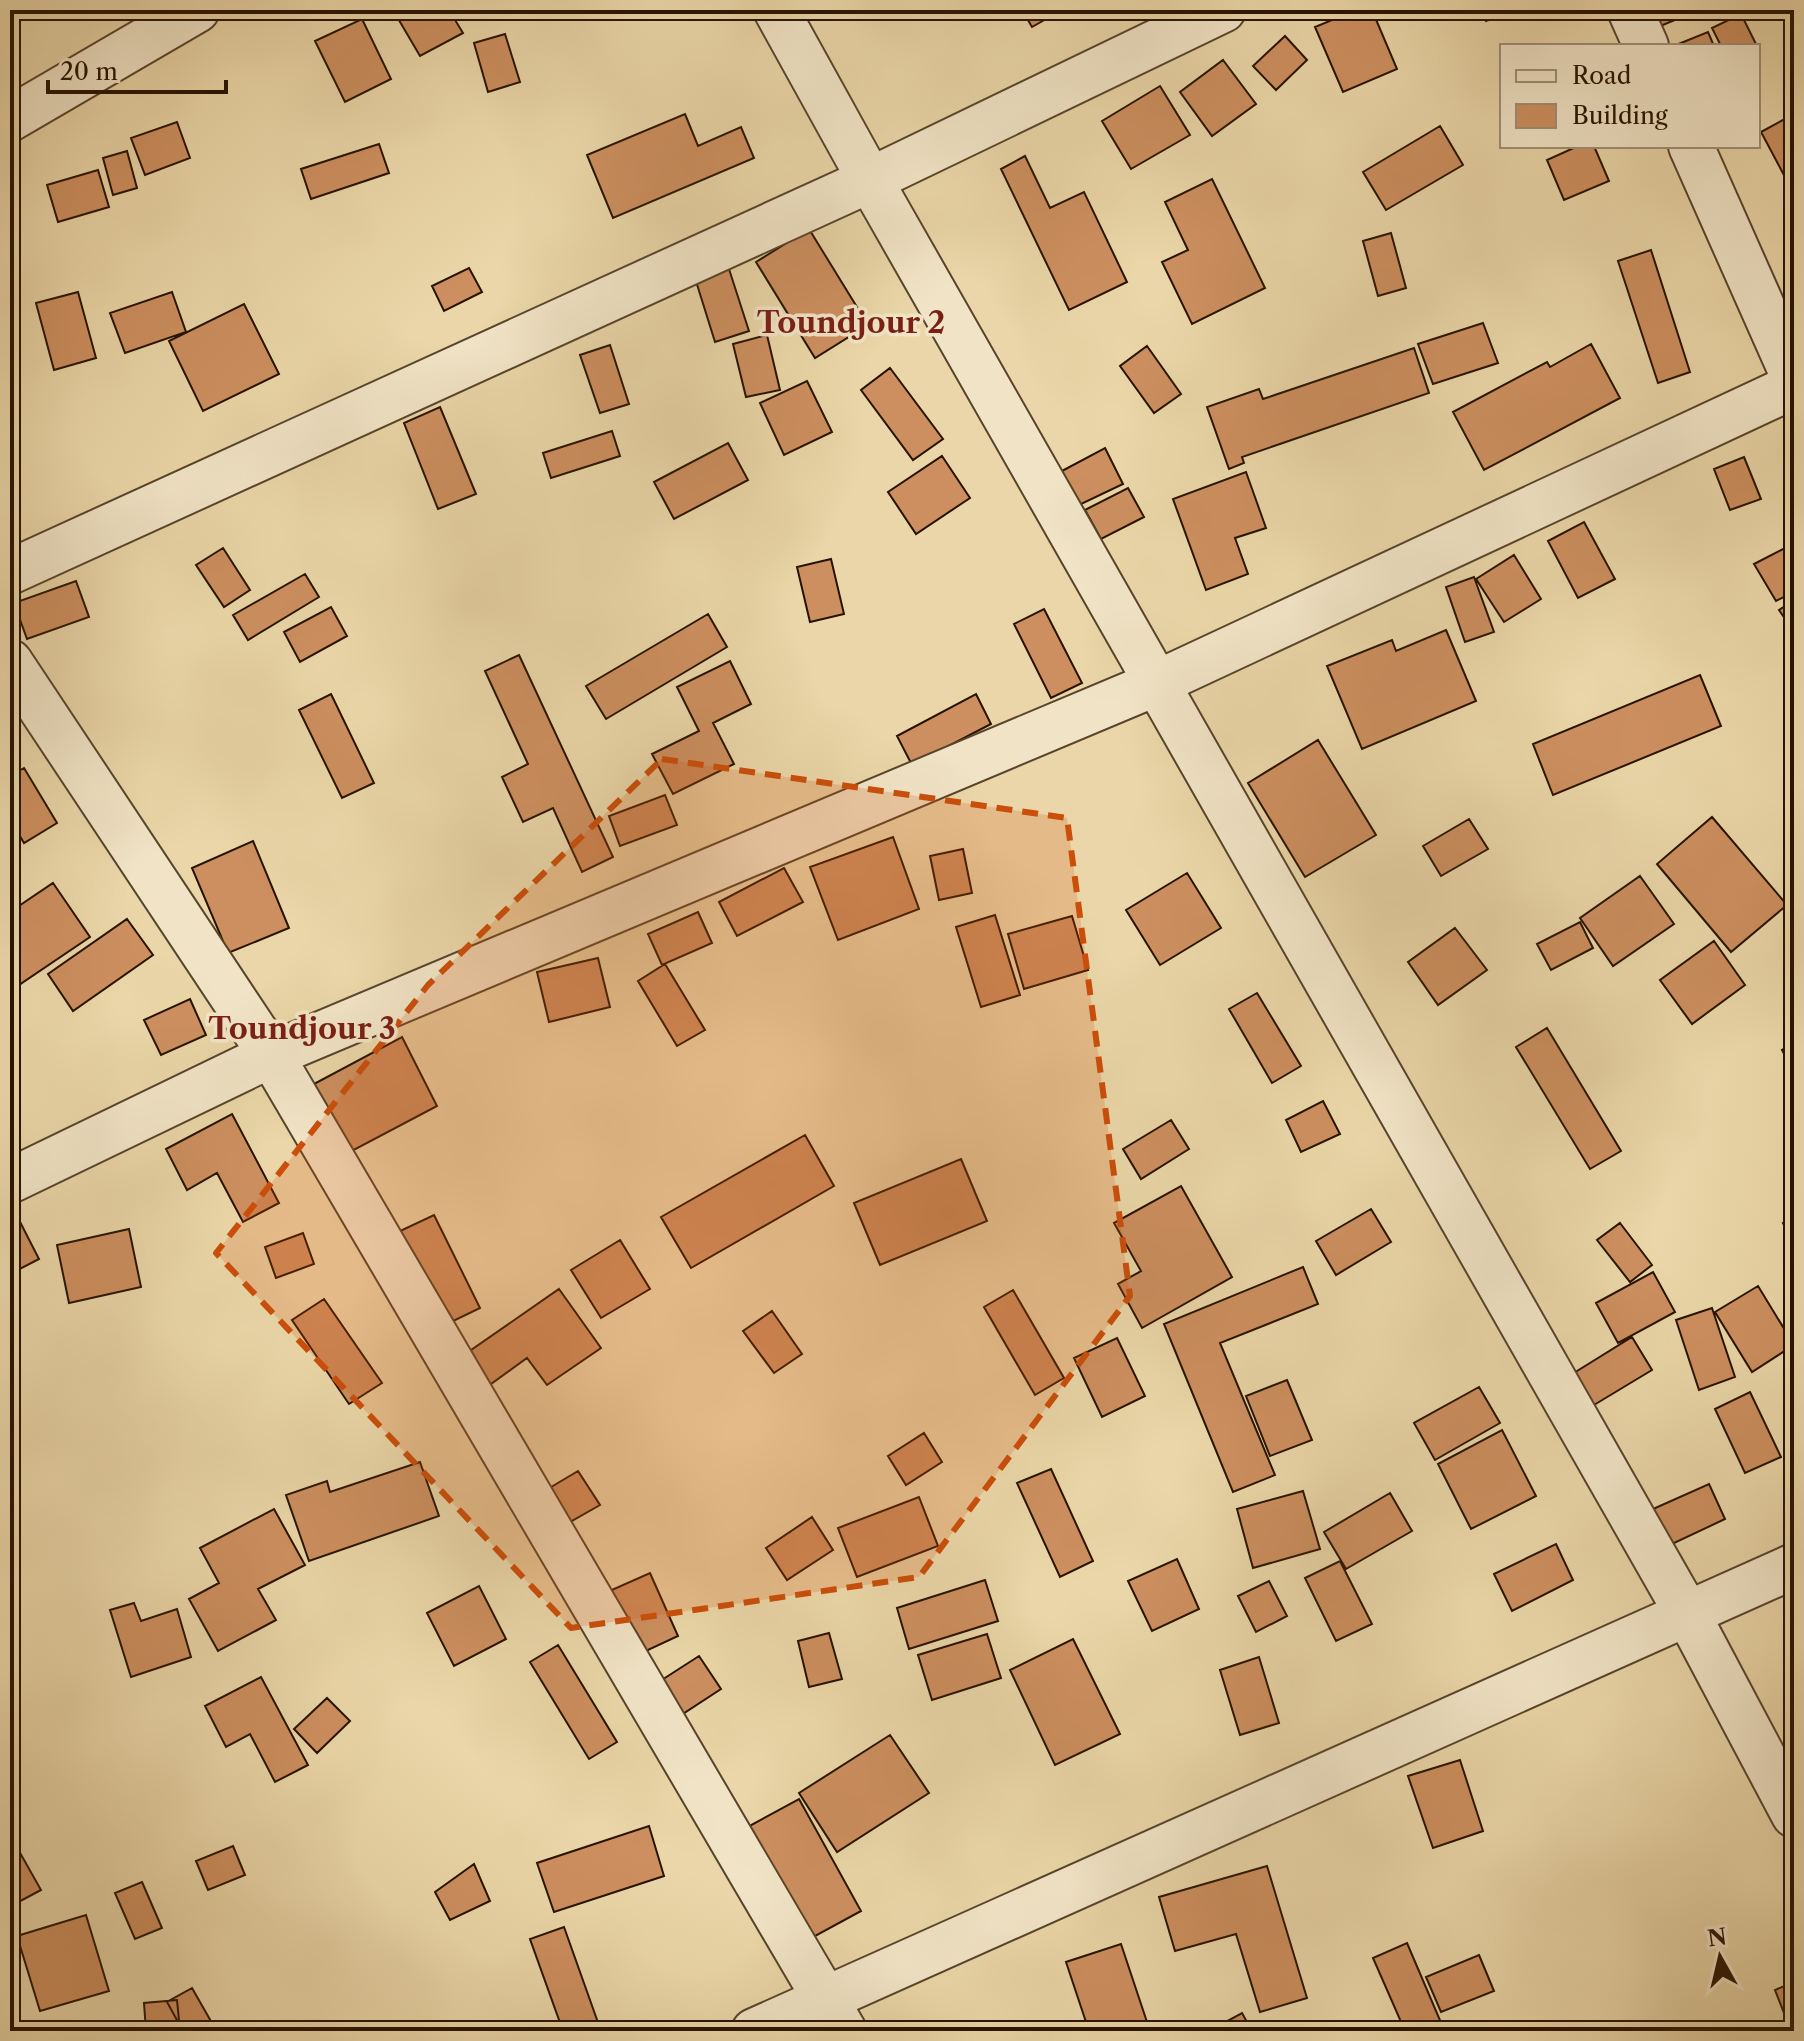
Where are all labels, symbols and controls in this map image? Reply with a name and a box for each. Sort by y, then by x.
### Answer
scale bar [48,44,226,94]
legend [1500,44,1760,148]
text: 20 m [60,57,118,86]
text: Road [1572,61,1632,90]
text: Building [1572,101,1668,130]
district label: Toundjour 2 [757,304,945,341]
district label: Toundjour 3 [208,1010,396,1047]
north arrow [1680,1917,1760,1997]
text: N [1706,1923,1729,1952]

